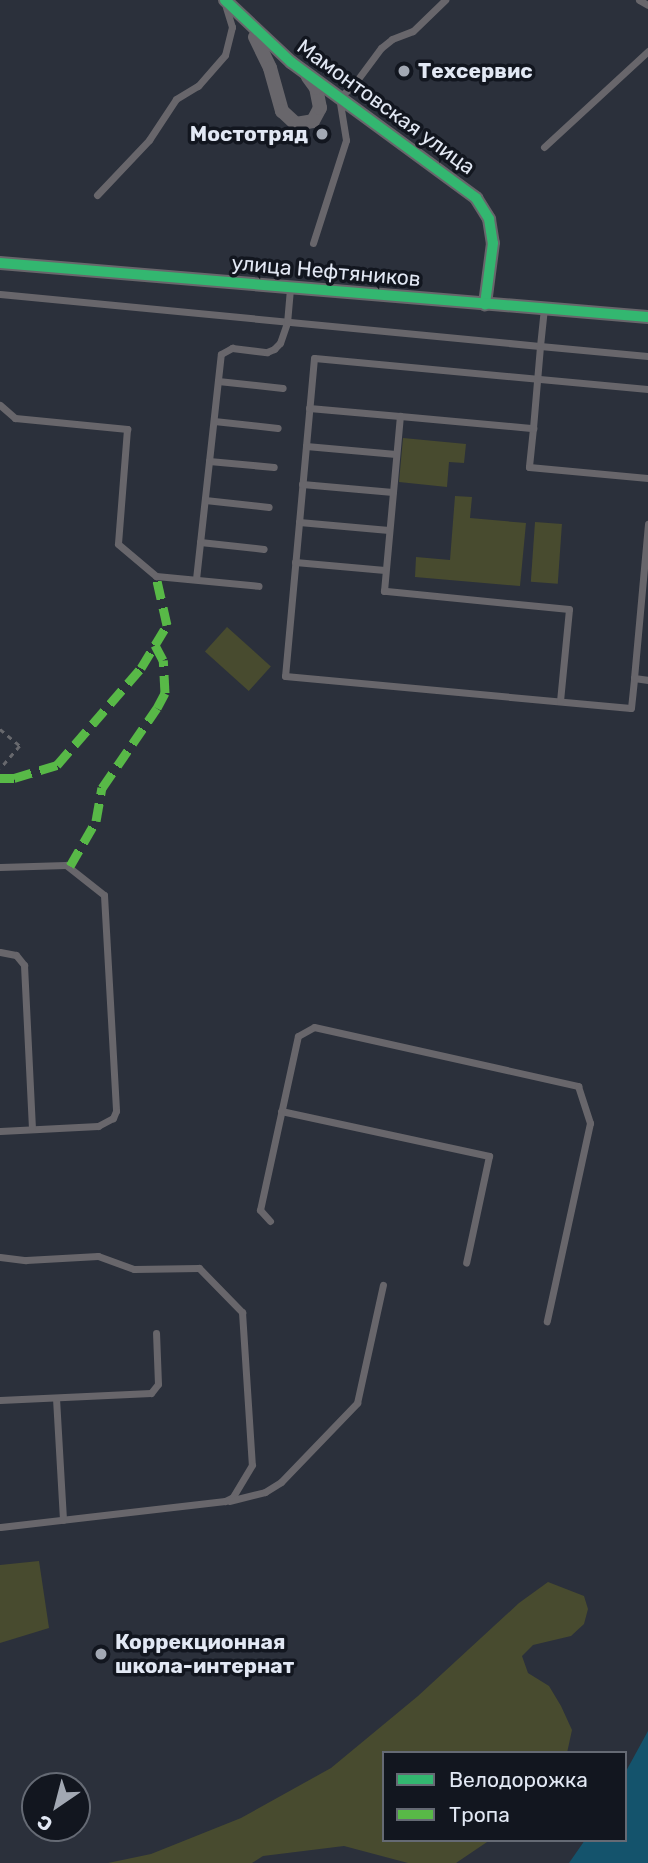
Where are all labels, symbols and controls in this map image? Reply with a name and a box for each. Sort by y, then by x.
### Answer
street label: Мамонтовская улица [292,34,480,180]
place label: Техсервис [418,58,533,84]
marker: Техсервис [396,63,412,79]
place label: Мостотряд [190,121,308,147]
marker: Мостотряд [314,126,330,142]
street label: улица Нефтяников [230,250,422,292]
place label: Коррекционная школа-интернат [115,1629,294,1679]
marker: Коррекционная школа-интернат [93,1646,109,1662]
legend [382,1751,627,1842]
text: Велодорожка [449,1767,588,1792]
north arrow [21,1772,91,1842]
text: Тропа [449,1802,510,1827]
text: С [33,1810,57,1836]

